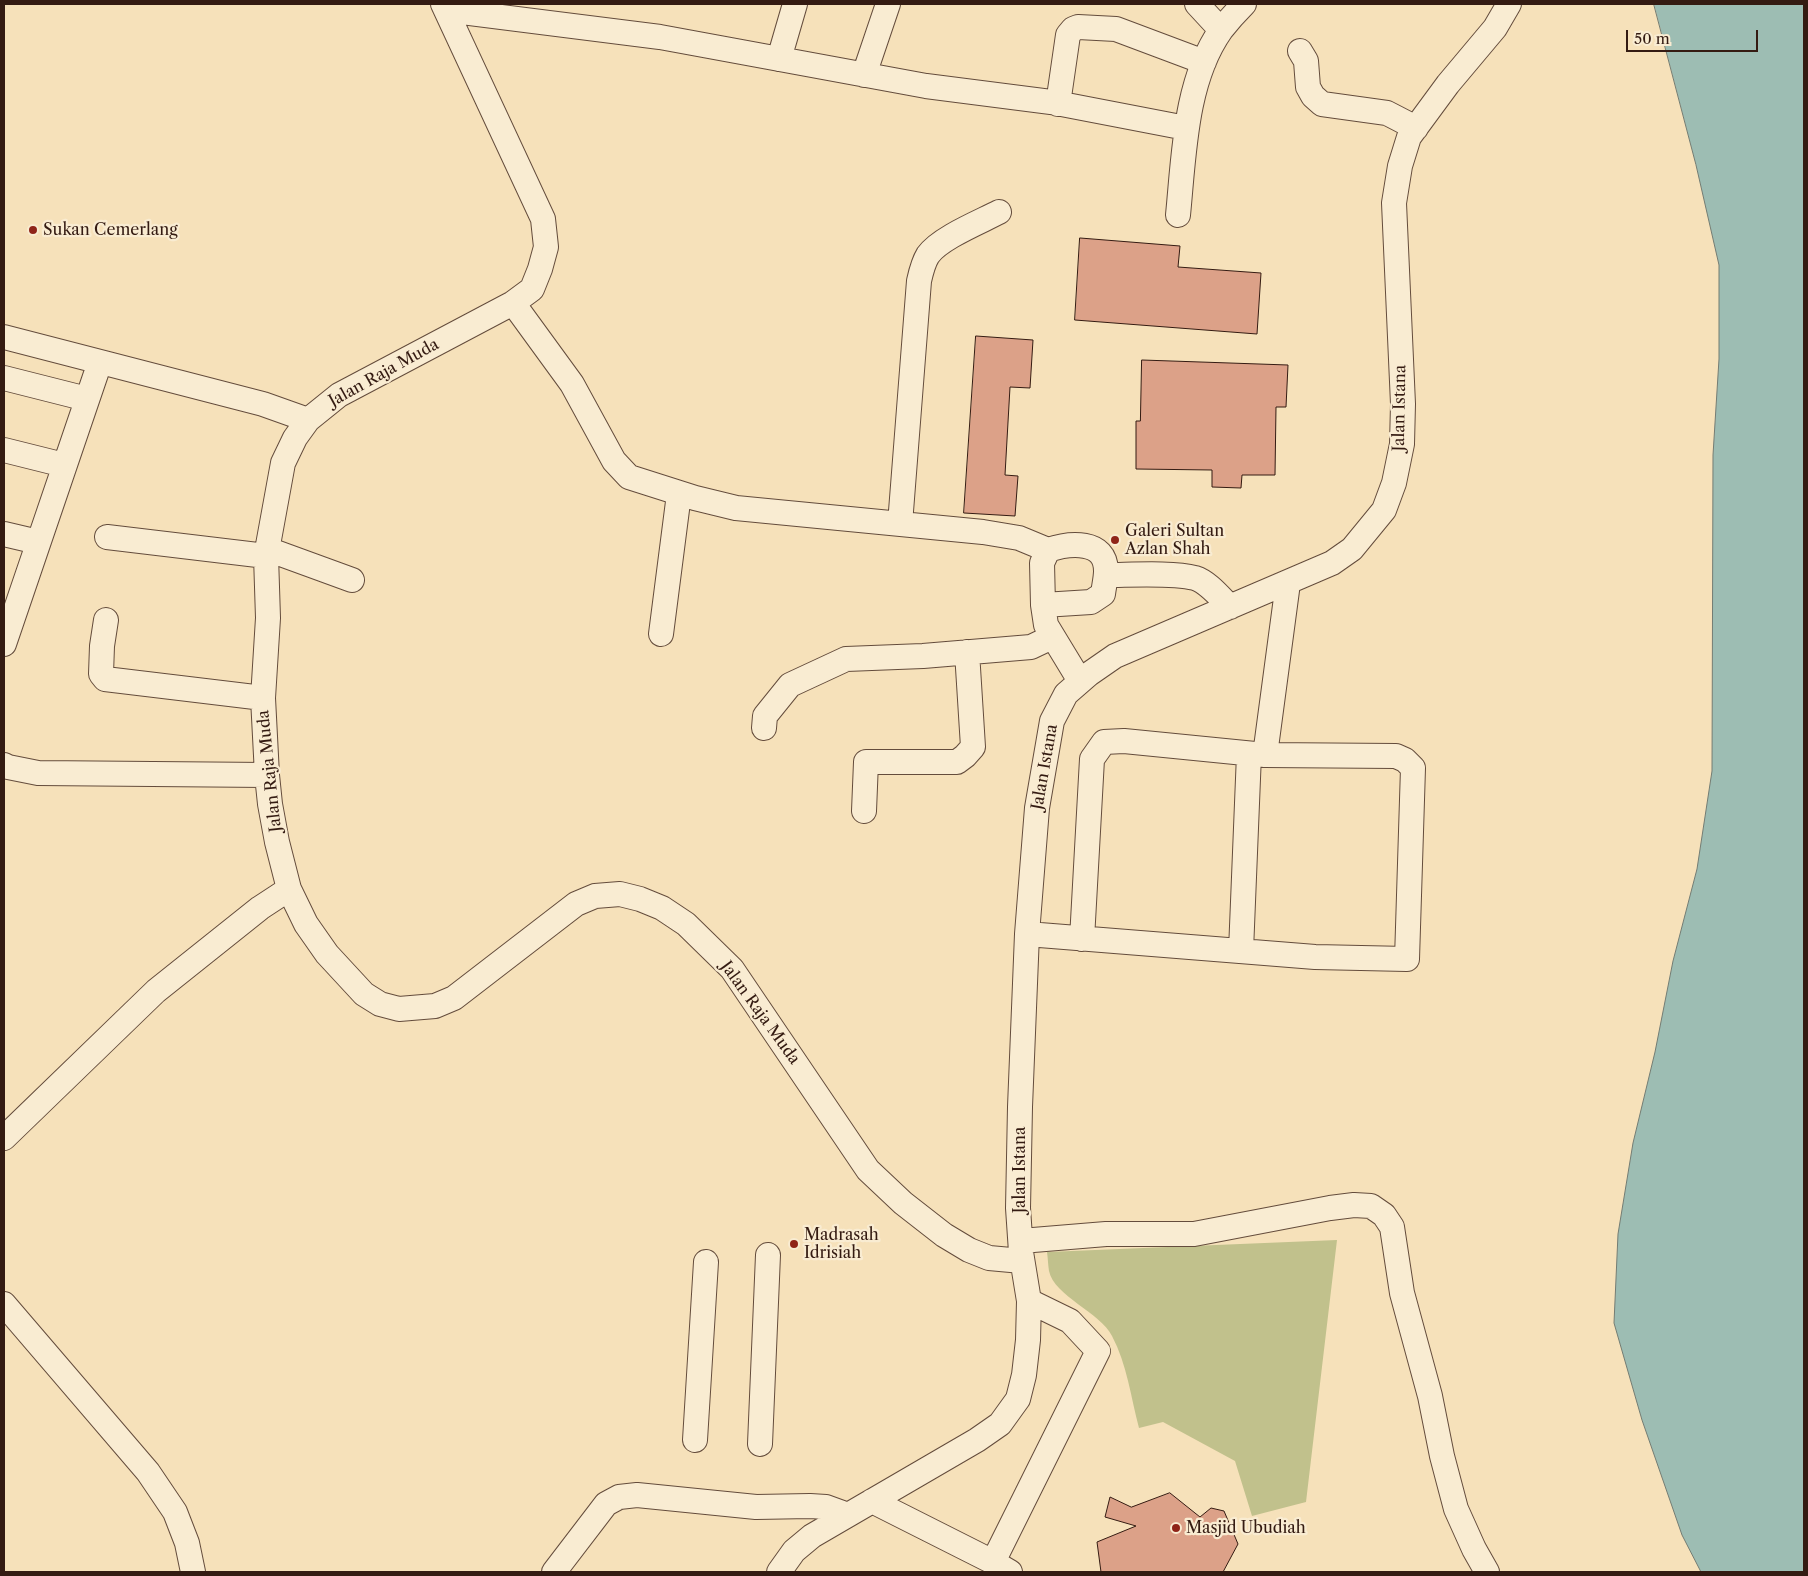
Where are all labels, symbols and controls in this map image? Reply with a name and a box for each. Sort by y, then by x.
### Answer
scale bar [1628,20,1760,52]
text: 50 m [1634,29,1670,48]
place label: Sukan Cemerlang [43,220,178,240]
marker: Sukan Cemerlang [27,224,39,236]
street label: Jalan Raja Muda [326,335,442,411]
street label: Jalan Istana [1390,364,1410,452]
place label: Galeri Sultan Azlan Shah [1125,521,1224,559]
marker: Galeri Sultan Azlan Shah [1109,534,1121,546]
street label: Jalan Raja Muda [254,709,286,833]
street label: Jalan Istana [1028,723,1062,811]
street label: Jalan Raja Muda [716,958,804,1068]
street label: Jalan Istana [1010,1127,1030,1213]
place label: Madrasah Idrisiah [804,1225,879,1263]
marker: Madrasah Idrisiah [788,1238,800,1250]
place label: Masjid Ubudiah [1186,1518,1306,1538]
marker: Masjid Ubudiah [1170,1522,1182,1534]

